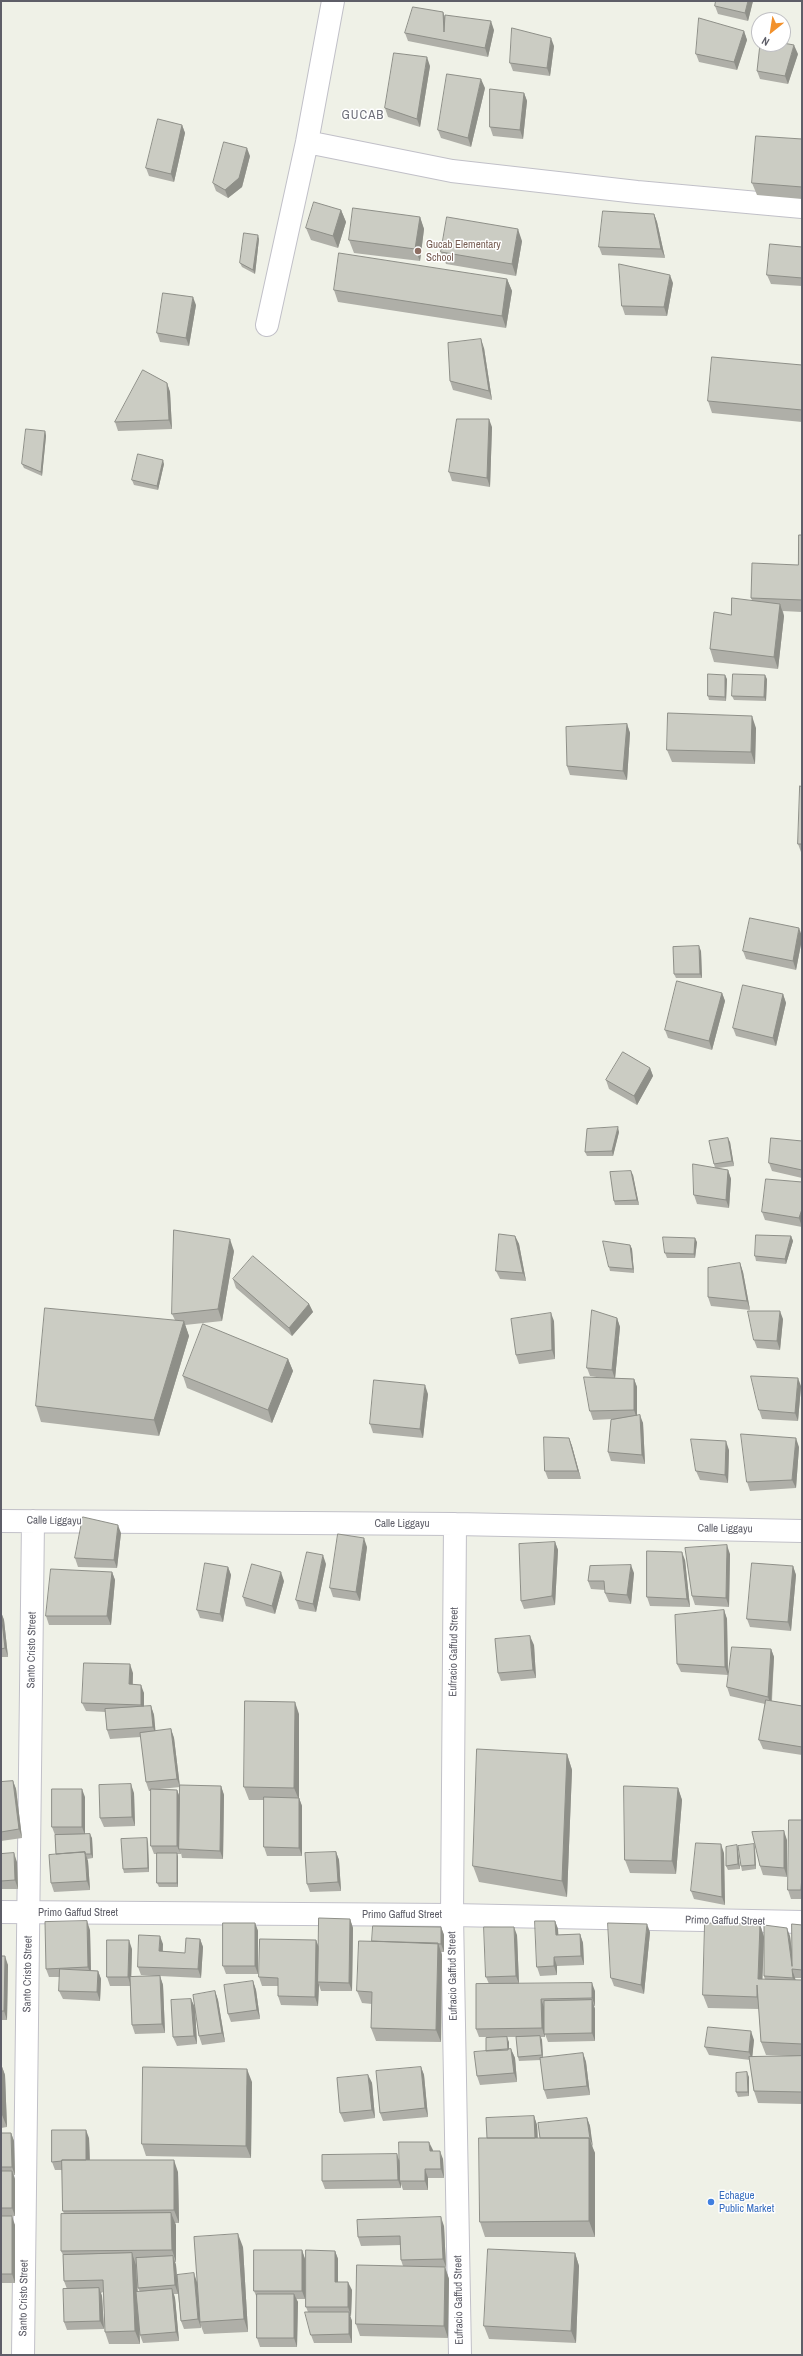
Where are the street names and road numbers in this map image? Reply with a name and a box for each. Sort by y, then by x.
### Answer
street label: Calle Liggayu [26,1514,82,1528]
street label: Calle Liggayu [374,1517,430,1531]
street label: Calle Liggayu [697,1522,753,1536]
street label: Eufracio Gaffud Street [447,1607,461,1697]
street label: Santo Cristo Street [25,1612,39,1688]
street label: Primo Gaffud Street [38,1906,118,1920]
street label: Primo Gaffud Street [362,1908,442,1922]
street label: Primo Gaffud Street [685,1914,765,1928]
street label: Eufracio Gaffud Street [446,1931,460,2021]
street label: Santo Cristo Street [21,1936,35,2012]
street label: Eufracio Gaffud Street [452,2255,466,2345]
street label: Santo Cristo Street [17,2260,31,2336]

